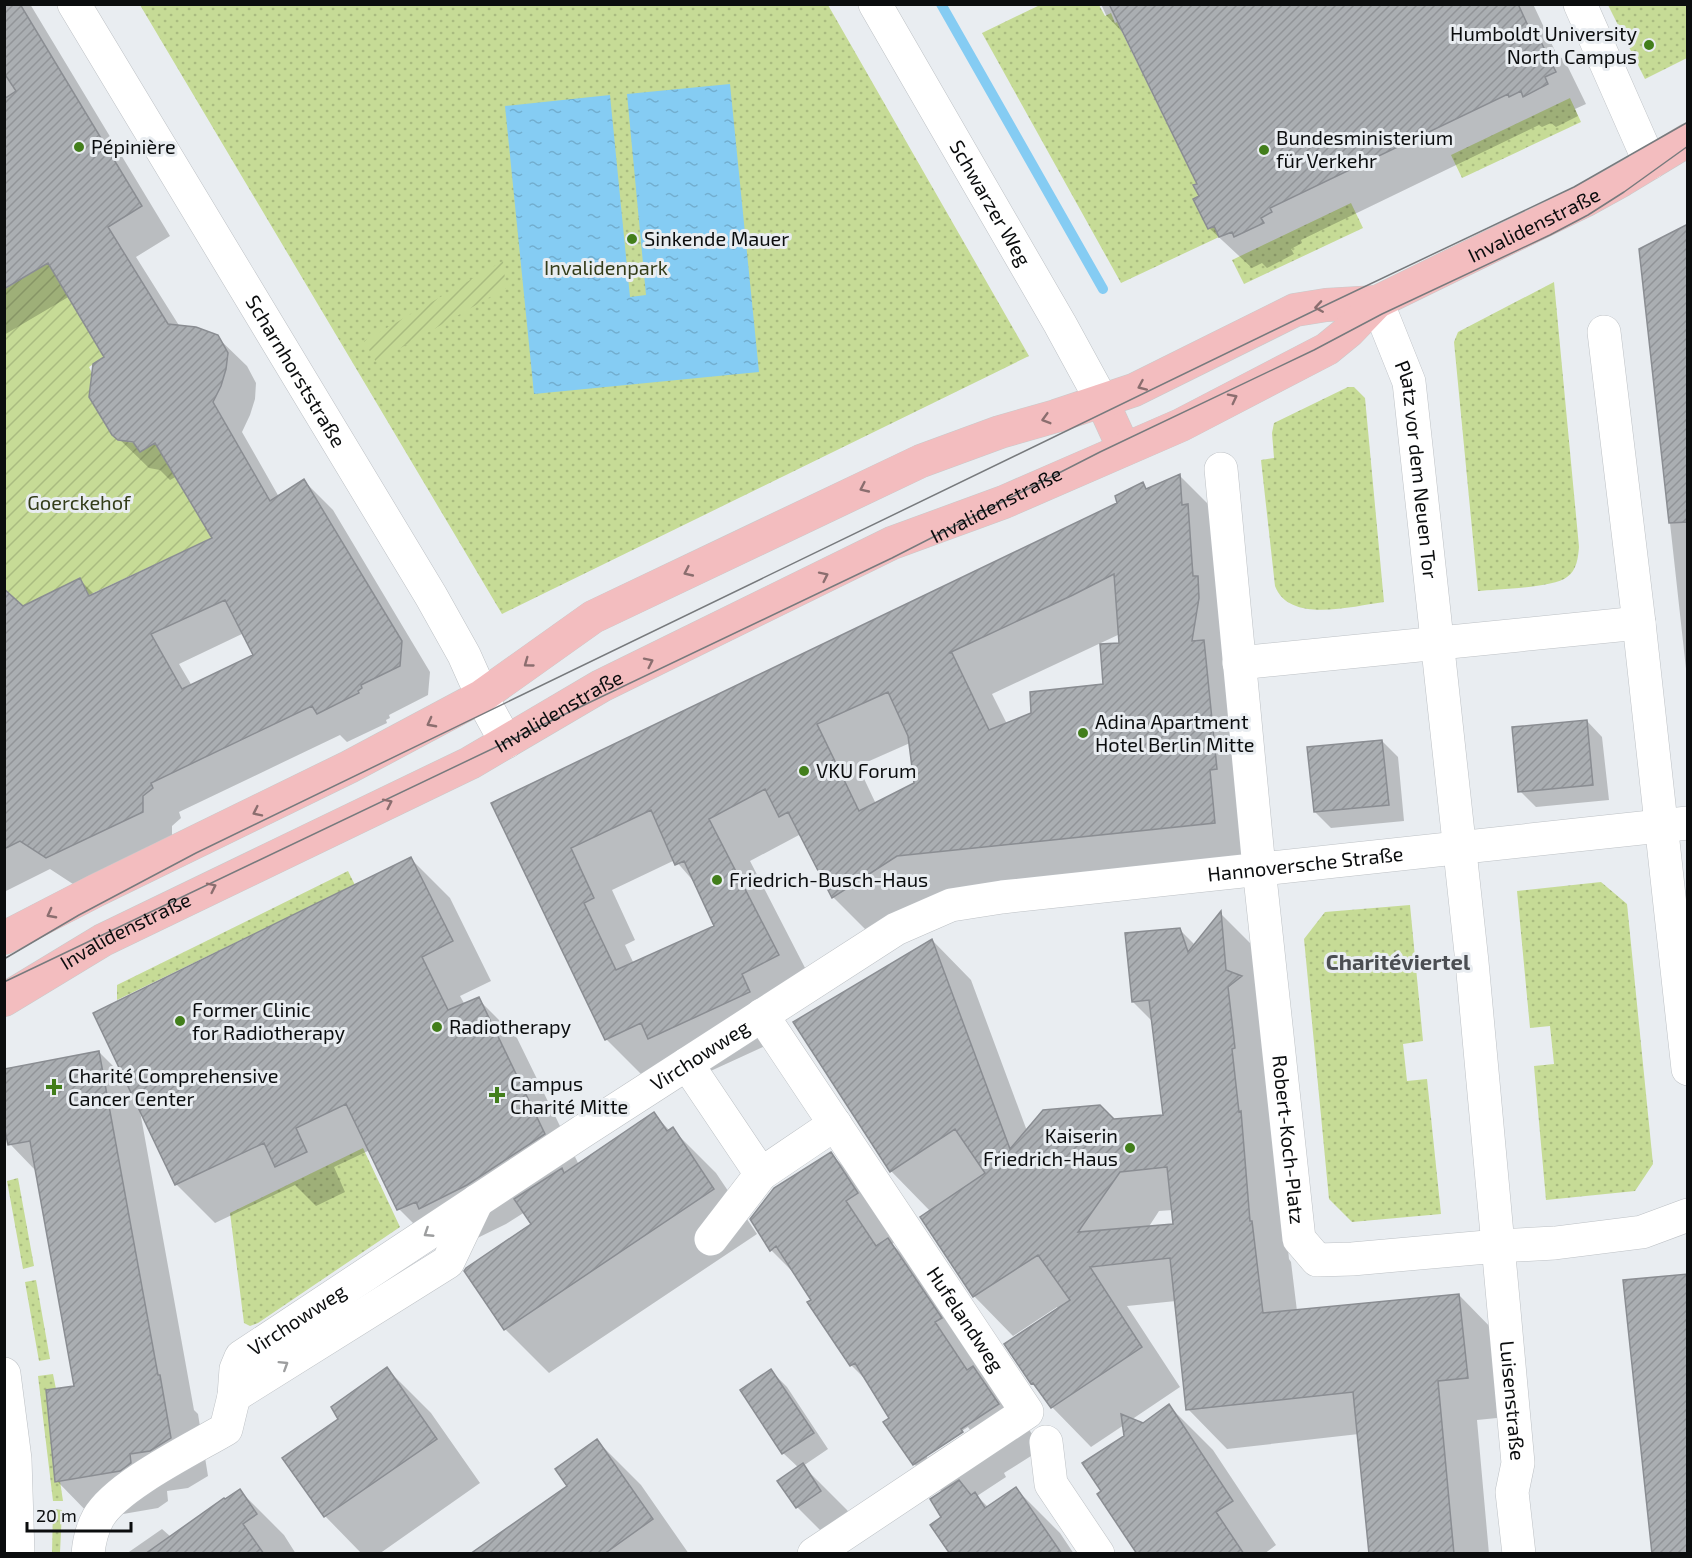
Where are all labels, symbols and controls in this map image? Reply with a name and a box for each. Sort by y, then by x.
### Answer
place label: Humboldt University North Campus [1450,21,1637,68]
marker: Humboldt University North Campus [1642,38,1656,52]
place label: Bundesministerium für Verkehr [1276,125,1453,172]
place label: Pépinière [91,134,176,158]
street label: Schwarzer Weg [945,135,1037,270]
marker: Pépinière [72,140,86,154]
marker: Bundesministerium für Verkehr [1257,143,1271,157]
street label: Invalidenstraße [1464,182,1604,267]
place label: Sinkende Mauer [644,226,789,250]
marker: Sinkende Mauer [625,232,639,246]
park label: Invalidenpark [544,255,668,279]
street label: Scharnhorststraße [241,291,351,451]
one-way arrow [1314,300,1323,312]
street label: Platz vor dem Neuen Tor [1391,357,1443,580]
one-way arrow [1137,379,1148,391]
one-way arrow [1227,394,1238,406]
one-way arrow [1041,412,1051,425]
street label: Invalidenstraße [926,461,1065,547]
one-way arrow [859,481,870,493]
park label: Goerckehof [27,490,131,514]
one-way arrow [683,564,694,576]
one-way arrow [818,572,829,584]
one-way arrow [523,656,534,667]
one-way arrow [643,658,654,670]
street label: Invalidenstraße [490,664,626,757]
place label: Adina Apartment Hotel Berlin Mitte [1095,709,1255,756]
one-way arrow [427,716,437,727]
marker: Adina Apartment Hotel Berlin Mitte [1076,726,1090,740]
place label: VKU Forum [816,758,917,782]
marker: VKU Forum [797,764,811,778]
one-way arrow [381,798,392,810]
one-way arrow [253,804,264,816]
street label: Hannoversche Straße [1206,841,1404,886]
place label: Friedrich-Busch-Haus [729,867,928,891]
marker: Friedrich-Busch-Haus [710,873,724,887]
one-way arrow [206,883,216,894]
street label: Invalidenstraße [55,886,195,974]
one-way arrow [46,907,57,919]
district label: Charitéviertel [1326,948,1471,974]
place label: Former Clinic for Radiotherapy [192,997,345,1044]
marker: Former Clinic for Radiotherapy [173,1014,187,1028]
place label: Radiotherapy [449,1014,572,1038]
street label: Virchowweg [646,1014,753,1095]
marker: Radiotherapy [430,1020,444,1034]
street label: Robert-Koch-Platz [1268,1054,1310,1225]
place label: Charité Comprehensive Cancer Center [68,1063,279,1110]
place label: Campus Charité Mitte [510,1071,628,1118]
marker: Charité Comprehensive Cancer Center [45,1078,63,1096]
marker: Campus Charité Mitte [488,1086,506,1104]
place label: Kaiserin Friedrich-Haus [983,1123,1118,1170]
marker: Kaiserin Friedrich-Haus [1123,1141,1137,1155]
one-way arrow [424,1226,435,1237]
street label: Hufelandweg [922,1262,1010,1376]
street label: Virchowweg [243,1278,350,1360]
street label: Luisenstraße [1496,1340,1531,1461]
one-way arrow [278,1360,288,1372]
scale bar [27,1495,130,1533]
text: 20 m [36,1504,77,1526]

